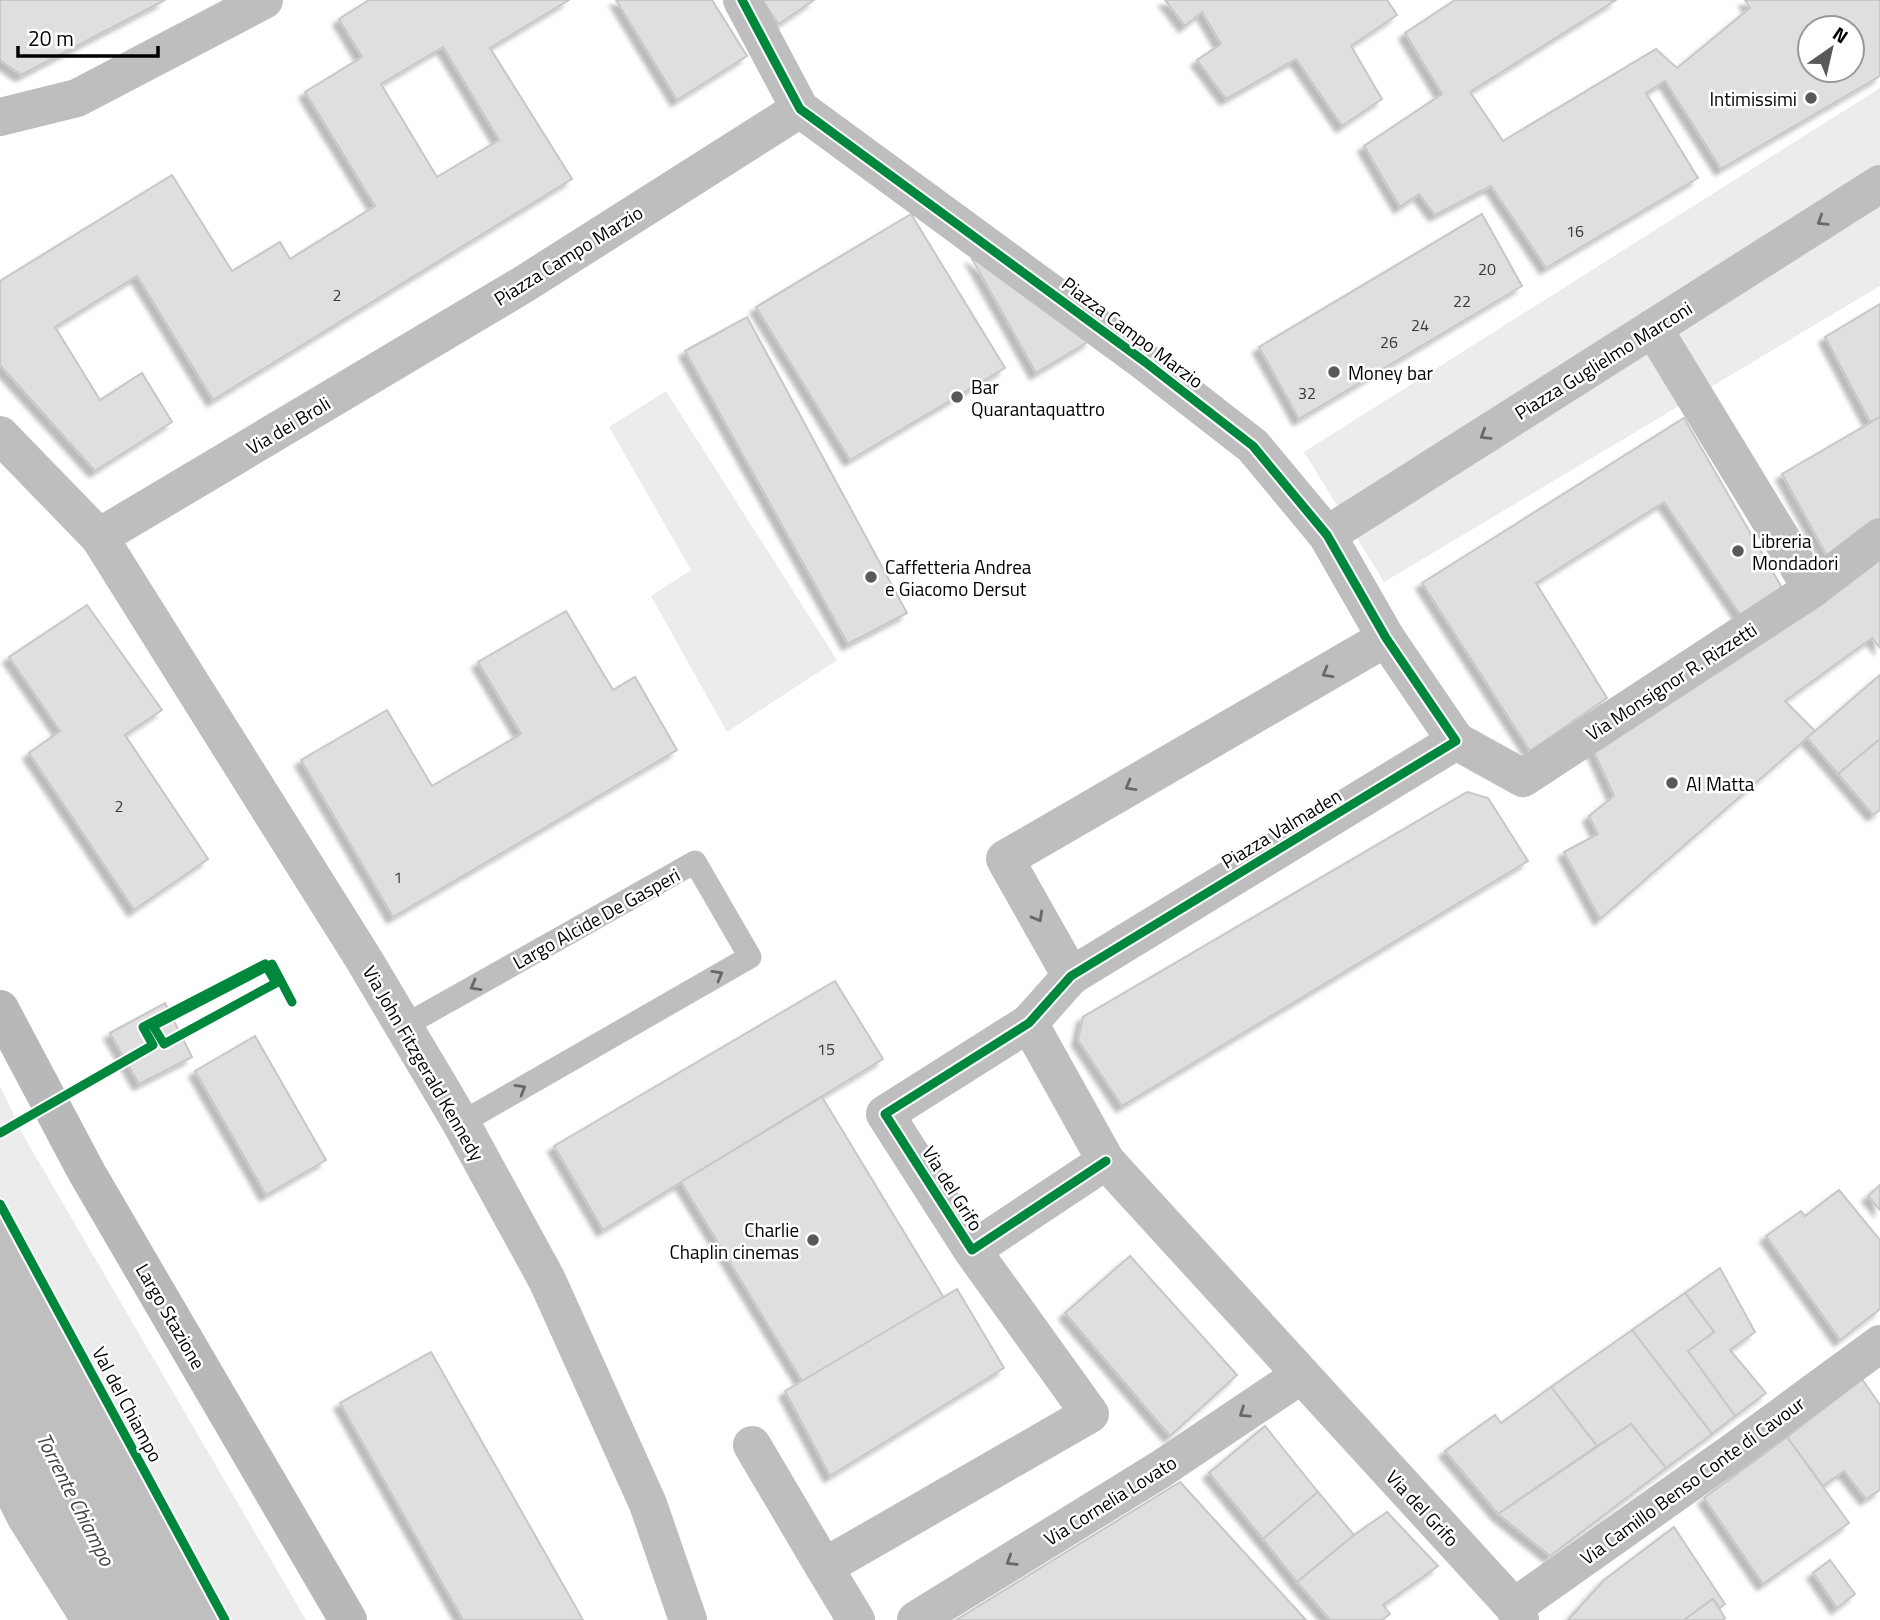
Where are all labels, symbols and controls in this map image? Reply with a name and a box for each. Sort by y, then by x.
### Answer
scale bar [18,14,158,58]
north arrow [1796,14,1866,84]
text: N [1827,19,1854,50]
text: 20 m [28,22,74,54]
place label: Intimissimi [1709,84,1797,113]
marker: Intimissimi [1803,90,1819,106]
street label: Piazza Campo Marzio [488,197,648,313]
one-way arrow [1817,212,1830,225]
house number: 16 [1566,219,1584,243]
house number: 20 [1478,257,1496,281]
street label: Piazza Campo Marzio [1056,269,1210,395]
house number: 2 [333,283,341,307]
house number: 22 [1453,289,1471,313]
street label: Piazza Guglielmo Marconi [1509,294,1697,426]
house number: 24 [1411,313,1429,337]
house number: 26 [1380,330,1398,354]
place label: Money bar [1348,358,1433,387]
marker: Money bar [1326,364,1342,380]
place label: Bar Quarantaquattro [971,372,1105,423]
house number: 32 [1298,381,1316,405]
street label: Via dei Broli [240,388,336,462]
marker: Bar Quarantaquattro [949,389,965,405]
one-way arrow [1480,426,1493,439]
place label: Libreria Mondadori [1752,526,1839,577]
marker: Libreria Mondadori [1730,543,1746,559]
place label: Caffetteria Andrea e Giacomo Dersut [885,552,1032,603]
marker: Caffetteria Andrea e Giacomo Dersut [863,569,879,585]
street label: Via Monsignor R. Rizzetti [1580,615,1762,747]
one-way arrow [1322,664,1335,677]
place label: Al Matta [1686,769,1755,798]
marker: Al Matta [1664,775,1680,791]
one-way arrow [1125,778,1138,791]
street label: Piazza Valmaden [1215,781,1347,875]
house number: 2 [115,794,123,818]
street label: Largo Alcide De Gasperi [507,860,685,976]
house number: 1 [394,865,402,889]
one-way arrow [1030,910,1043,923]
street label: Via John Fitzgerald Kennedy [356,960,492,1166]
one-way arrow [710,970,723,983]
one-way arrow [470,978,482,991]
house number: 15 [817,1037,835,1061]
one-way arrow [513,1084,526,1097]
street label: Via del Grifo [915,1140,991,1236]
place label: Charlie Chaplin cinemas [670,1215,799,1266]
marker: Charlie Chaplin cinemas [805,1232,821,1248]
street label: Largo Stazione [129,1258,213,1374]
street label: Val del Chiampo [85,1341,171,1467]
street label: Via Camillo Benso Conte di Cavour [1574,1388,1810,1571]
one-way arrow [1239,1405,1252,1418]
water label: Torrente Chiampo [29,1427,124,1572]
street label: Via Cornelia Lovato [1038,1447,1182,1553]
street label: Via del Grifo [1380,1463,1466,1553]
one-way arrow [1005,1553,1018,1566]

